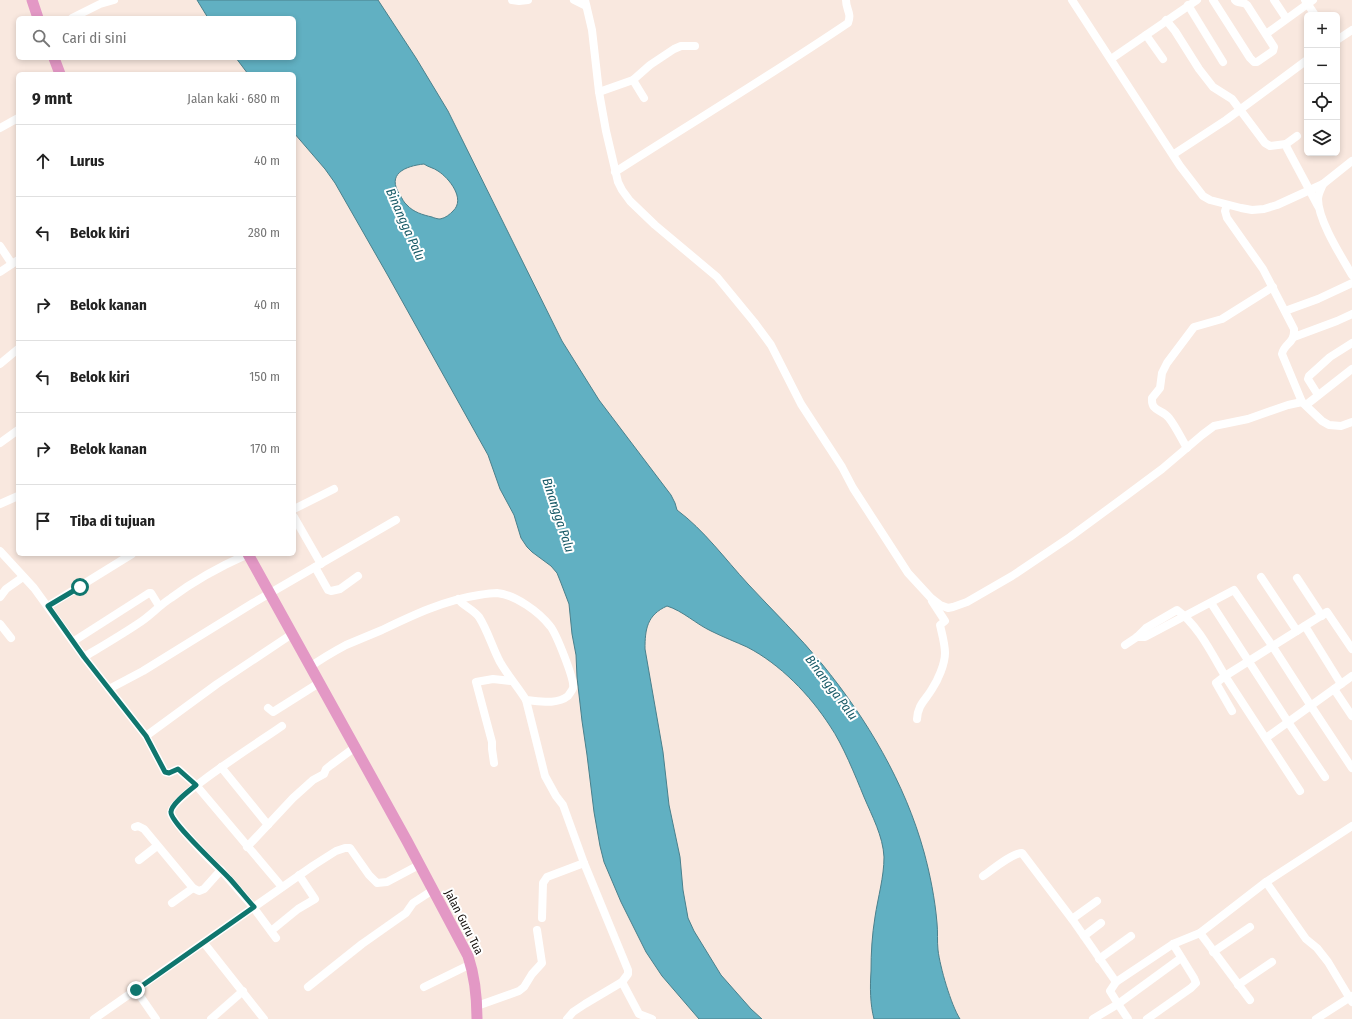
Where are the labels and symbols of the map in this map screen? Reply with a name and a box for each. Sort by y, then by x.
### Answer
water label: Binangga Palu [383,186,428,263]
water label: Binangga Palu [539,476,578,554]
route start [71,578,89,596]
water label: Binangga Palu [802,652,861,723]
street label: Jalan Guru Tua [442,887,486,957]
route end [127,981,145,999]

